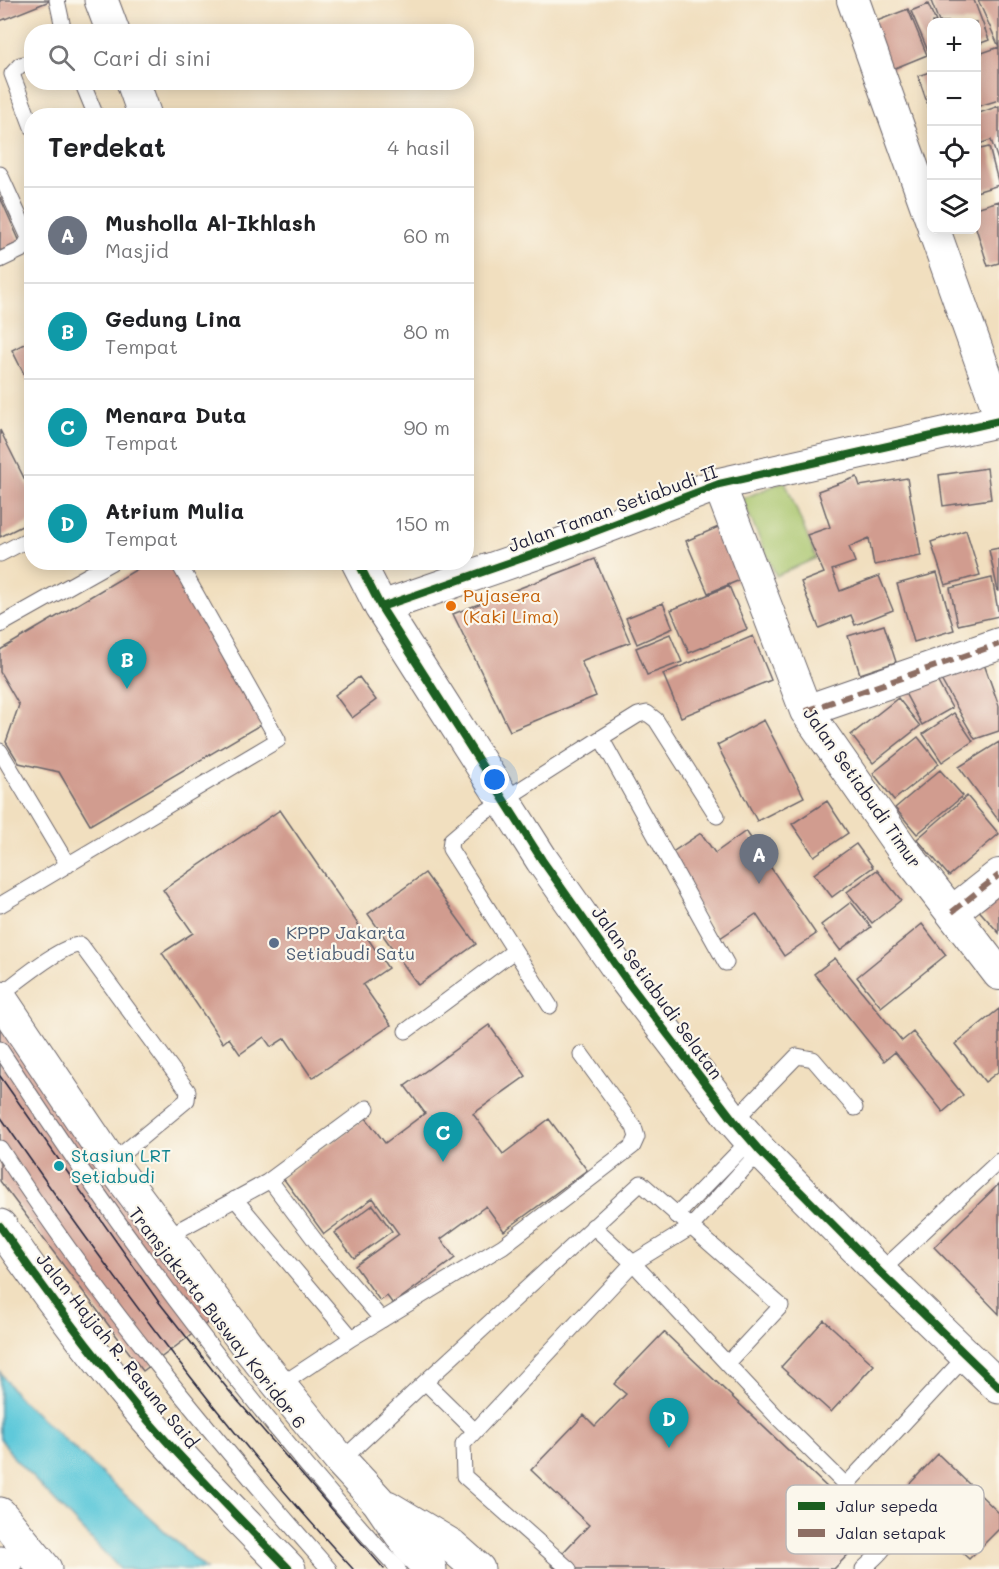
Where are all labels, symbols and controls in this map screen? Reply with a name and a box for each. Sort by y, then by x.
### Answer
map controls [927,18,981,234]
button: + [927,18,981,72]
search box [24,24,474,90]
icon: search [45,41,78,74]
text: Cari di sini [93,43,211,72]
button: − [927,72,981,126]
button: locate [927,126,981,180]
text: Terdekat [48,130,166,164]
text: 4 hasil [387,134,450,160]
button: layers [927,180,981,234]
text: Musholla Al-Ikhlash [105,208,316,237]
text: A [61,222,74,248]
text: 60 m [403,222,450,248]
text: Masjid [105,237,169,263]
text: Gedung Lina [105,304,242,333]
text: B [61,318,74,344]
text: 80 m [403,318,450,344]
text: Tempat [105,333,178,359]
text: Menara Duta [105,400,247,429]
text: C [60,414,75,440]
text: 90 m [404,414,450,440]
text: Tempat [105,429,178,455]
street label: Jalan Taman Setiabudi II [505,459,721,557]
text: Atrium Mulia [105,496,244,525]
text: D [60,510,75,536]
text: 150 m [395,510,450,536]
text: Tempat [105,525,178,551]
place label: Pujasera (Kaki Lima) [463,583,559,628]
marker: Pujasera (Kaki Lima) [444,599,458,613]
pin: B [108,640,146,689]
street label: Jalan Setiabudi Timur [798,702,927,873]
your location [480,765,509,794]
pin: A [740,834,778,884]
street label: Jalan Setiabudi Selatan [587,901,729,1084]
place label: KPPP Jakarta Setiabudi Satu [286,920,415,965]
marker: KPPP Jakarta Setiabudi Satu [267,936,281,950]
pin: C [424,1112,462,1162]
place label: Stasiun LRT Setiabudi [71,1143,171,1188]
marker: Stasiun LRT Setiabudi [52,1159,66,1173]
street label: Transjakarta Busway Koridor 6 [124,1202,312,1433]
street label: Jalan Hajjah R. Rasuna Said [31,1248,204,1453]
pin: D [650,1398,688,1448]
legend [786,1485,984,1554]
text: Jalur sepeda [836,1495,938,1516]
text: Jalan setapak [836,1522,946,1543]

